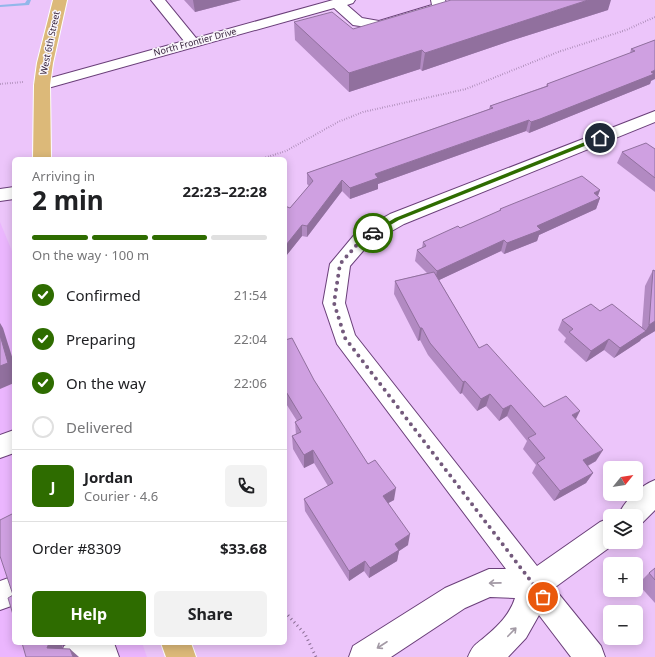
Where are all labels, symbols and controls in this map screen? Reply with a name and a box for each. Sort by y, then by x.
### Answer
street label: West 6th Street [36,9,63,76]
street label: North Frontier Drive [152,24,238,59]
pin [583,121,617,155]
icon: home [589,127,611,149]
text: Arriving in [32,167,95,185]
text: 22:23–22:28 [182,181,267,201]
text: 2 min [32,182,104,218]
courier [353,213,393,253]
icon: car [362,222,384,244]
text: On the way · 100 m [32,246,149,264]
icon: check [32,284,54,306]
text: Confirmed [66,285,141,305]
text: 21:54 [234,286,267,304]
icon: check [32,328,54,350]
text: Preparing [66,329,136,349]
text: 22:04 [234,330,267,348]
icon: check [32,372,54,394]
text: On the way [66,373,146,393]
text: 22:06 [234,374,267,392]
text: Delivered [66,417,133,437]
north arrow [603,461,643,501]
map controls [603,461,643,645]
button: phone [225,465,267,507]
text: Jordan [84,467,133,487]
text: J [51,476,55,496]
text: Courier · 4.6 [84,487,158,505]
button: layers [603,509,643,549]
text: Order #8309 [32,538,121,558]
text: $33.68 [220,538,267,558]
button: + [603,557,643,597]
one-way arrow [489,579,502,587]
pin [526,580,560,614]
icon: bag [532,586,554,608]
button: Help [32,591,146,637]
button: Share [154,591,267,637]
button: − [603,605,643,645]
one-way arrow [507,627,517,637]
one-way arrow [377,641,388,649]

